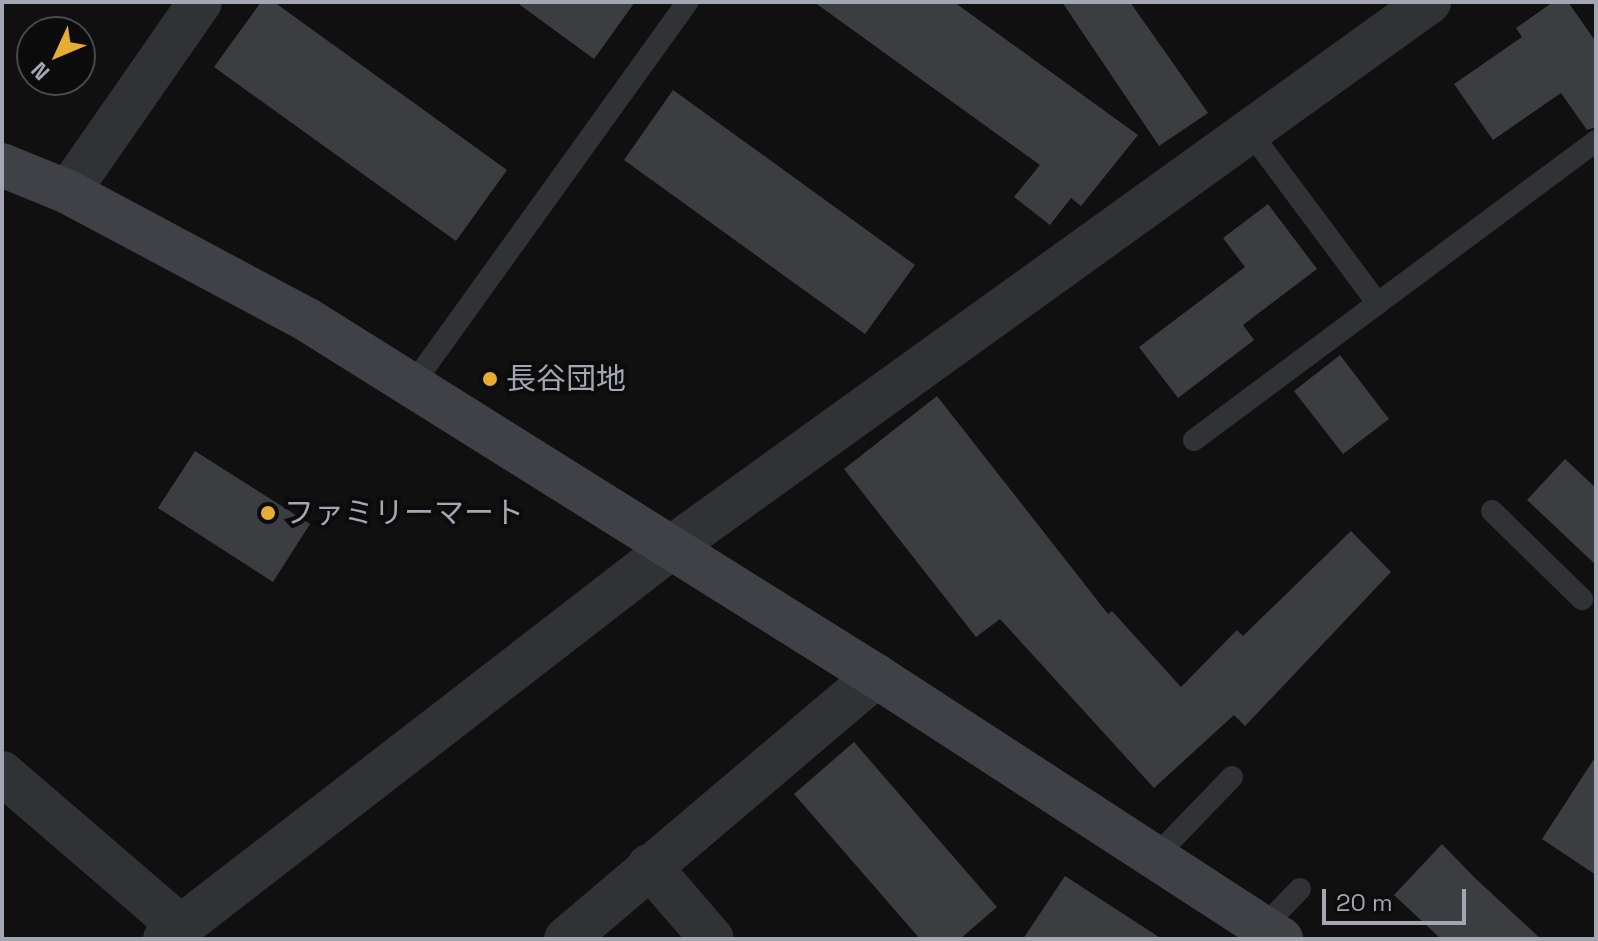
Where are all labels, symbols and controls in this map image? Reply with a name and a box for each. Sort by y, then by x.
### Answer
north arrow [16,16,96,96]
text: N [25,56,55,86]
place label: 長谷団地 [506,361,626,397]
marker: 長谷団地 [481,370,499,388]
place label: ファミリーマート [284,495,524,531]
marker: ファミリーマート [259,504,277,522]
scale bar [1326,873,1470,923]
text: 20 m [1336,887,1393,918]

